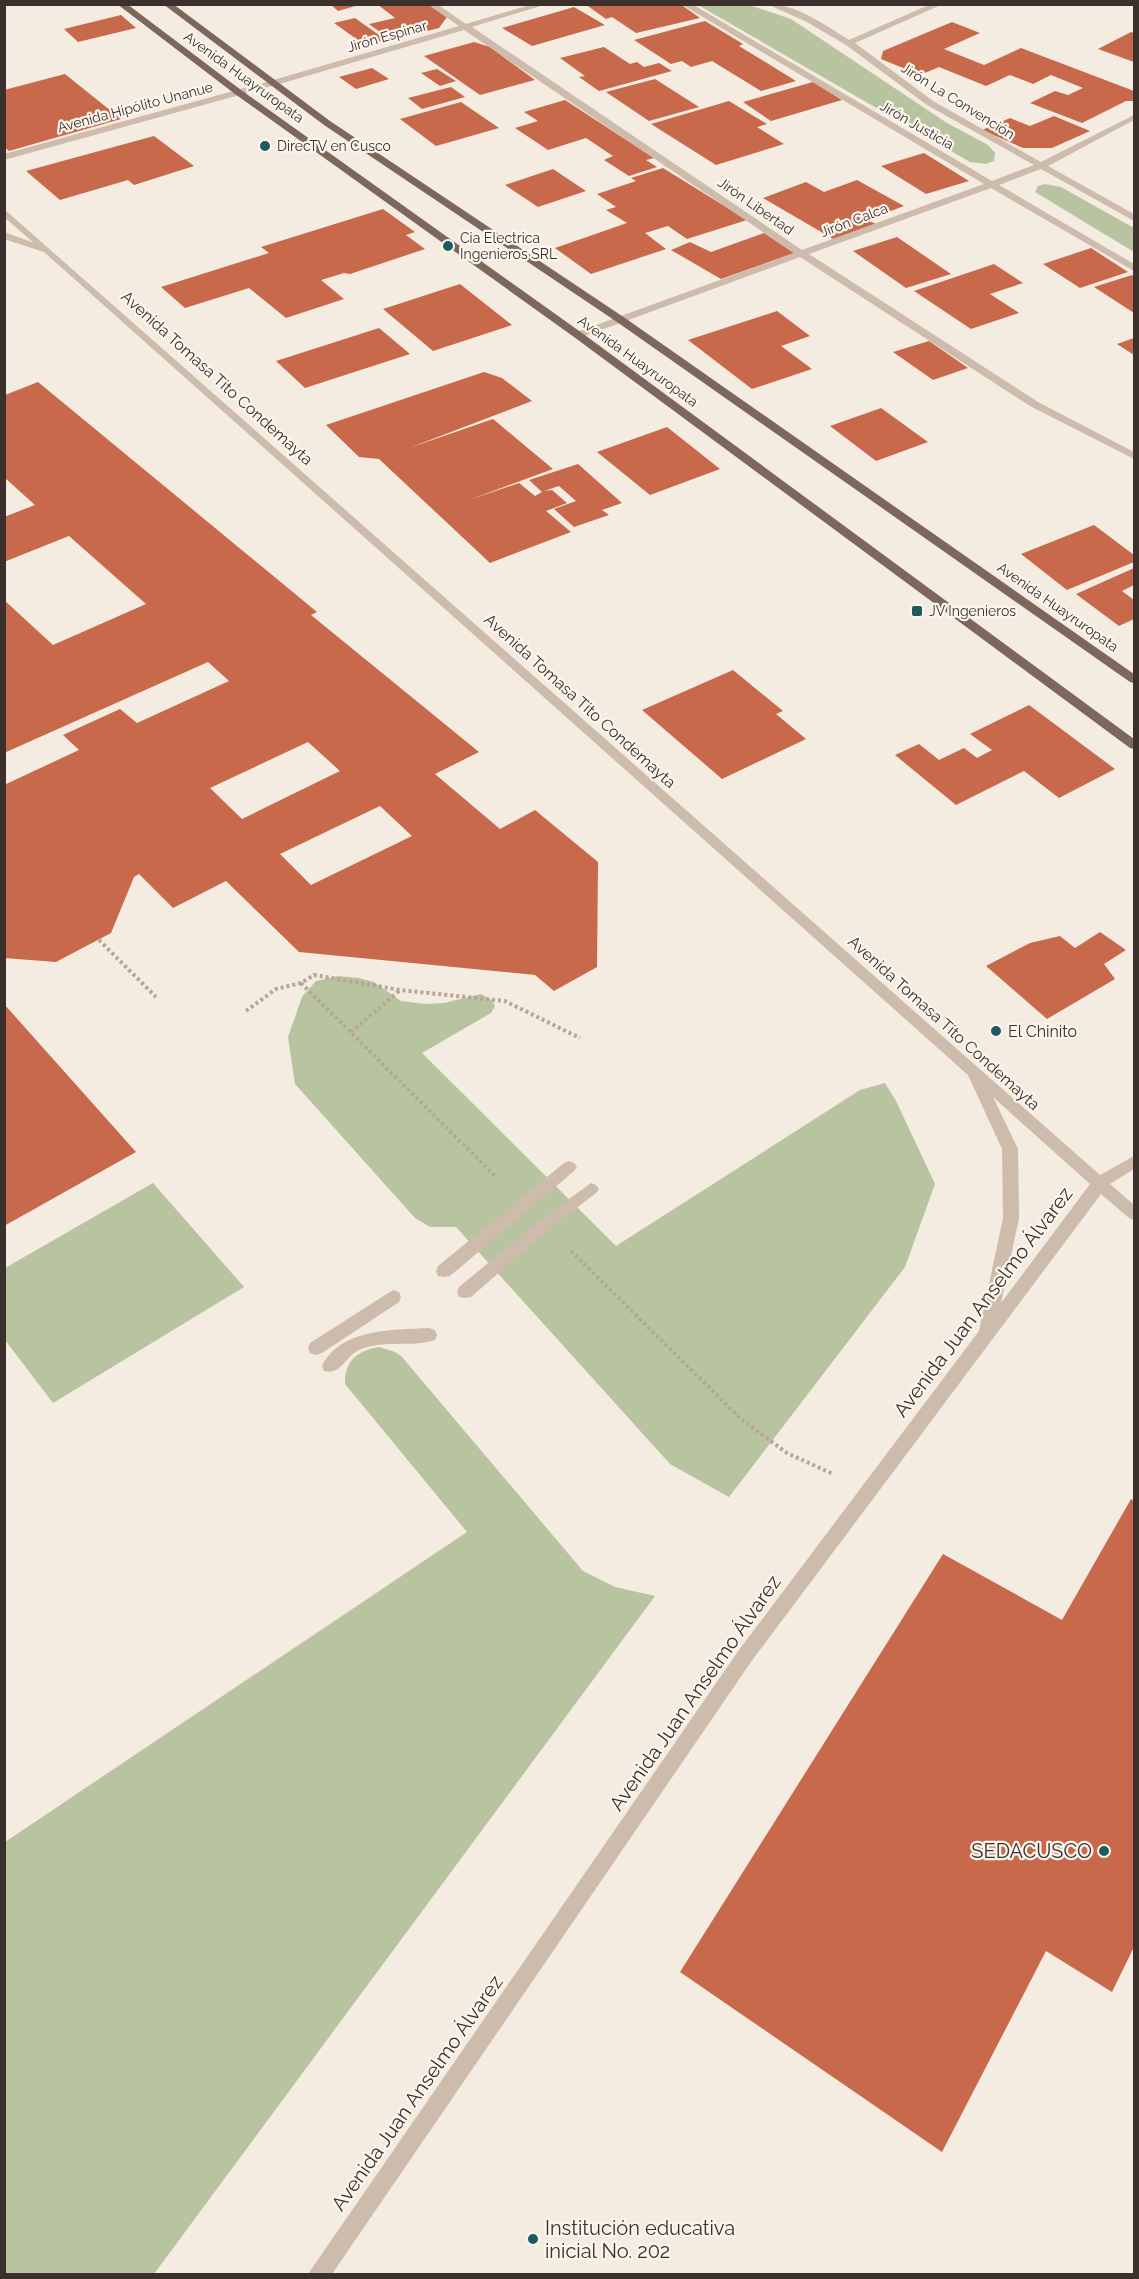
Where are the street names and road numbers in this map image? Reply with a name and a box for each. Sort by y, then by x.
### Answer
street label: Jirón Espinar [345,17,429,55]
street label: Avenida Huayruropata [181,28,307,126]
street label: Jirón La Convención [898,60,1018,142]
street label: Avenida Hipólito Unanue [56,79,214,135]
street label: Jirón Justicia [877,98,957,152]
street label: Jirón Libertad [715,174,797,238]
street label: Jirón Calca [818,200,890,240]
street label: Avenida Tomasa Tito Condemayta [117,287,317,469]
street label: Avenida Huayruropata [575,312,701,410]
street label: Avenida Huayruropata [994,559,1122,655]
street label: Avenida Tomasa Tito Condemayta [480,610,680,792]
street label: Avenida Tomasa Tito Condemayta [844,932,1044,1114]
street label: Avenida Juan Anselmo Álvarez [889,1182,1078,1422]
street label: Avenida Juan Anselmo Álvarez [604,1570,786,1815]
street label: Avenida Juan Anselmo Álvarez [326,1970,508,2215]

